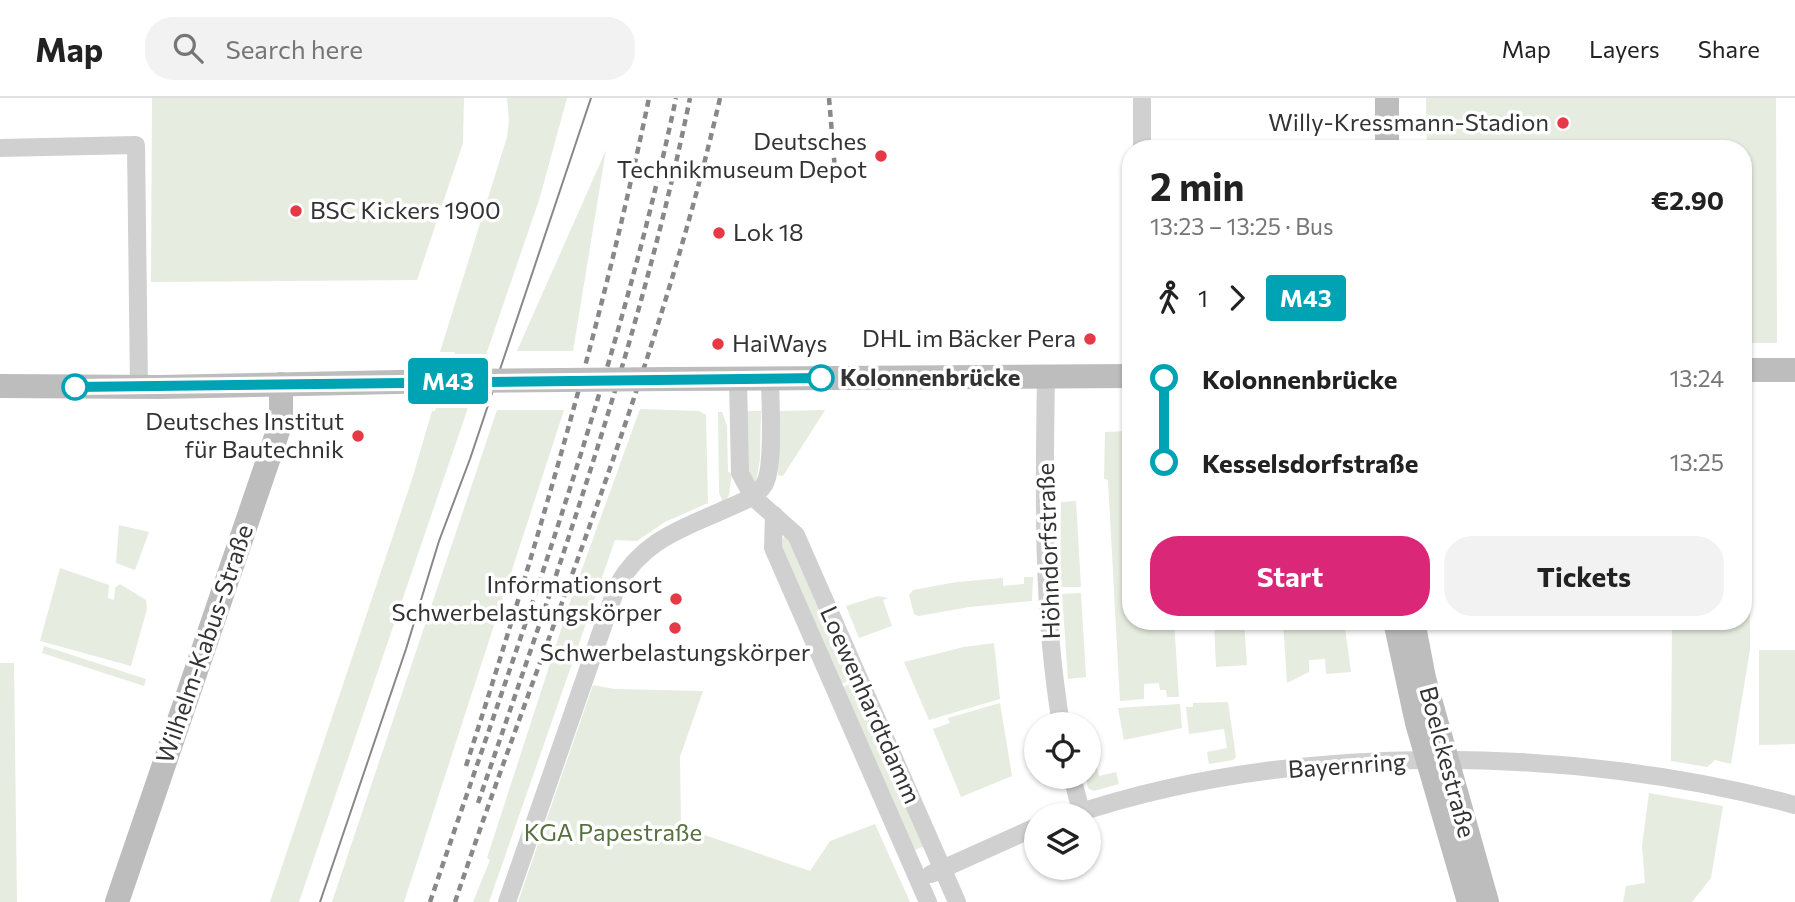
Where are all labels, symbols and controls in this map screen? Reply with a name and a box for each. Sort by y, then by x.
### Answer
search box [145,17,635,80]
text: Map [35,28,103,69]
icon: search [169,29,207,67]
text: Search here [225,33,363,64]
text: Map [1502,34,1551,63]
text: Layers [1589,34,1660,63]
text: Share [1698,34,1760,63]
place label: Willy-Kressmann-Stadion [1268,107,1549,136]
marker: Willy-Kressmann-Stadion [1555,115,1571,131]
place label: Deutsches Technikmuseum Depot [617,126,867,183]
marker: Deutsches Technikmuseum Depot [873,148,889,164]
text: 2 min [1150,162,1245,209]
text: €2.90 [1651,184,1724,215]
place label: BSC Kickers 1900 [310,195,501,224]
marker: BSC Kickers 1900 [288,203,304,219]
text: 13:23 – 13:25 · Bus [1150,212,1333,240]
place label: Lok 18 [733,217,804,246]
marker: Lok 18 [711,225,727,241]
icon: walk [1150,279,1188,317]
icon: forward [1218,279,1256,317]
text: M43 [1280,283,1332,312]
text: 1 [1198,284,1208,312]
place label: DHL im Bäcker Pera [862,323,1076,352]
place label: HaiWays [732,328,827,357]
marker: DHL im Bäcker Pera [1082,331,1098,347]
marker: HaiWays [710,336,726,352]
line badge: M43 [408,358,488,404]
place label: Kolonnenbrücke [840,362,1020,391]
text: Kolonnenbrücke [1202,363,1398,394]
text: 13:24 [1669,364,1724,392]
marker: Kolonnenbrücke [808,365,834,391]
text: M43 [422,366,474,395]
unlabelled marker [62,374,88,400]
place label: Deutsches Institut für Bautechnik [145,406,344,463]
marker: Deutsches Institut für Bautechnik [350,428,366,444]
text: Kesselsdorfstraße [1202,447,1418,478]
text: 13:25 [1670,448,1724,476]
street label: Höhndorfstraße [1030,462,1065,640]
street label: Wilhelm-Kabus-Straße [149,520,258,767]
button: Start [1150,536,1430,616]
button: Tickets [1444,536,1724,616]
place label: Informationsort Schwerbelastungskörper [391,569,662,626]
marker: Informationsort Schwerbelastungskörper [668,591,684,607]
street label: Loewenhardtdamm [815,601,928,808]
marker: Schwerbelastungskörper [667,620,683,636]
place label: Schwerbelastungskörper [540,637,811,666]
street label: Boelckestraße [1414,683,1483,840]
map controls [1024,712,1101,880]
button: locate [1024,712,1101,789]
street label: Bayernring [1287,746,1407,783]
button: layers [1024,803,1101,880]
park label: KGA Papestraße [524,817,702,846]

